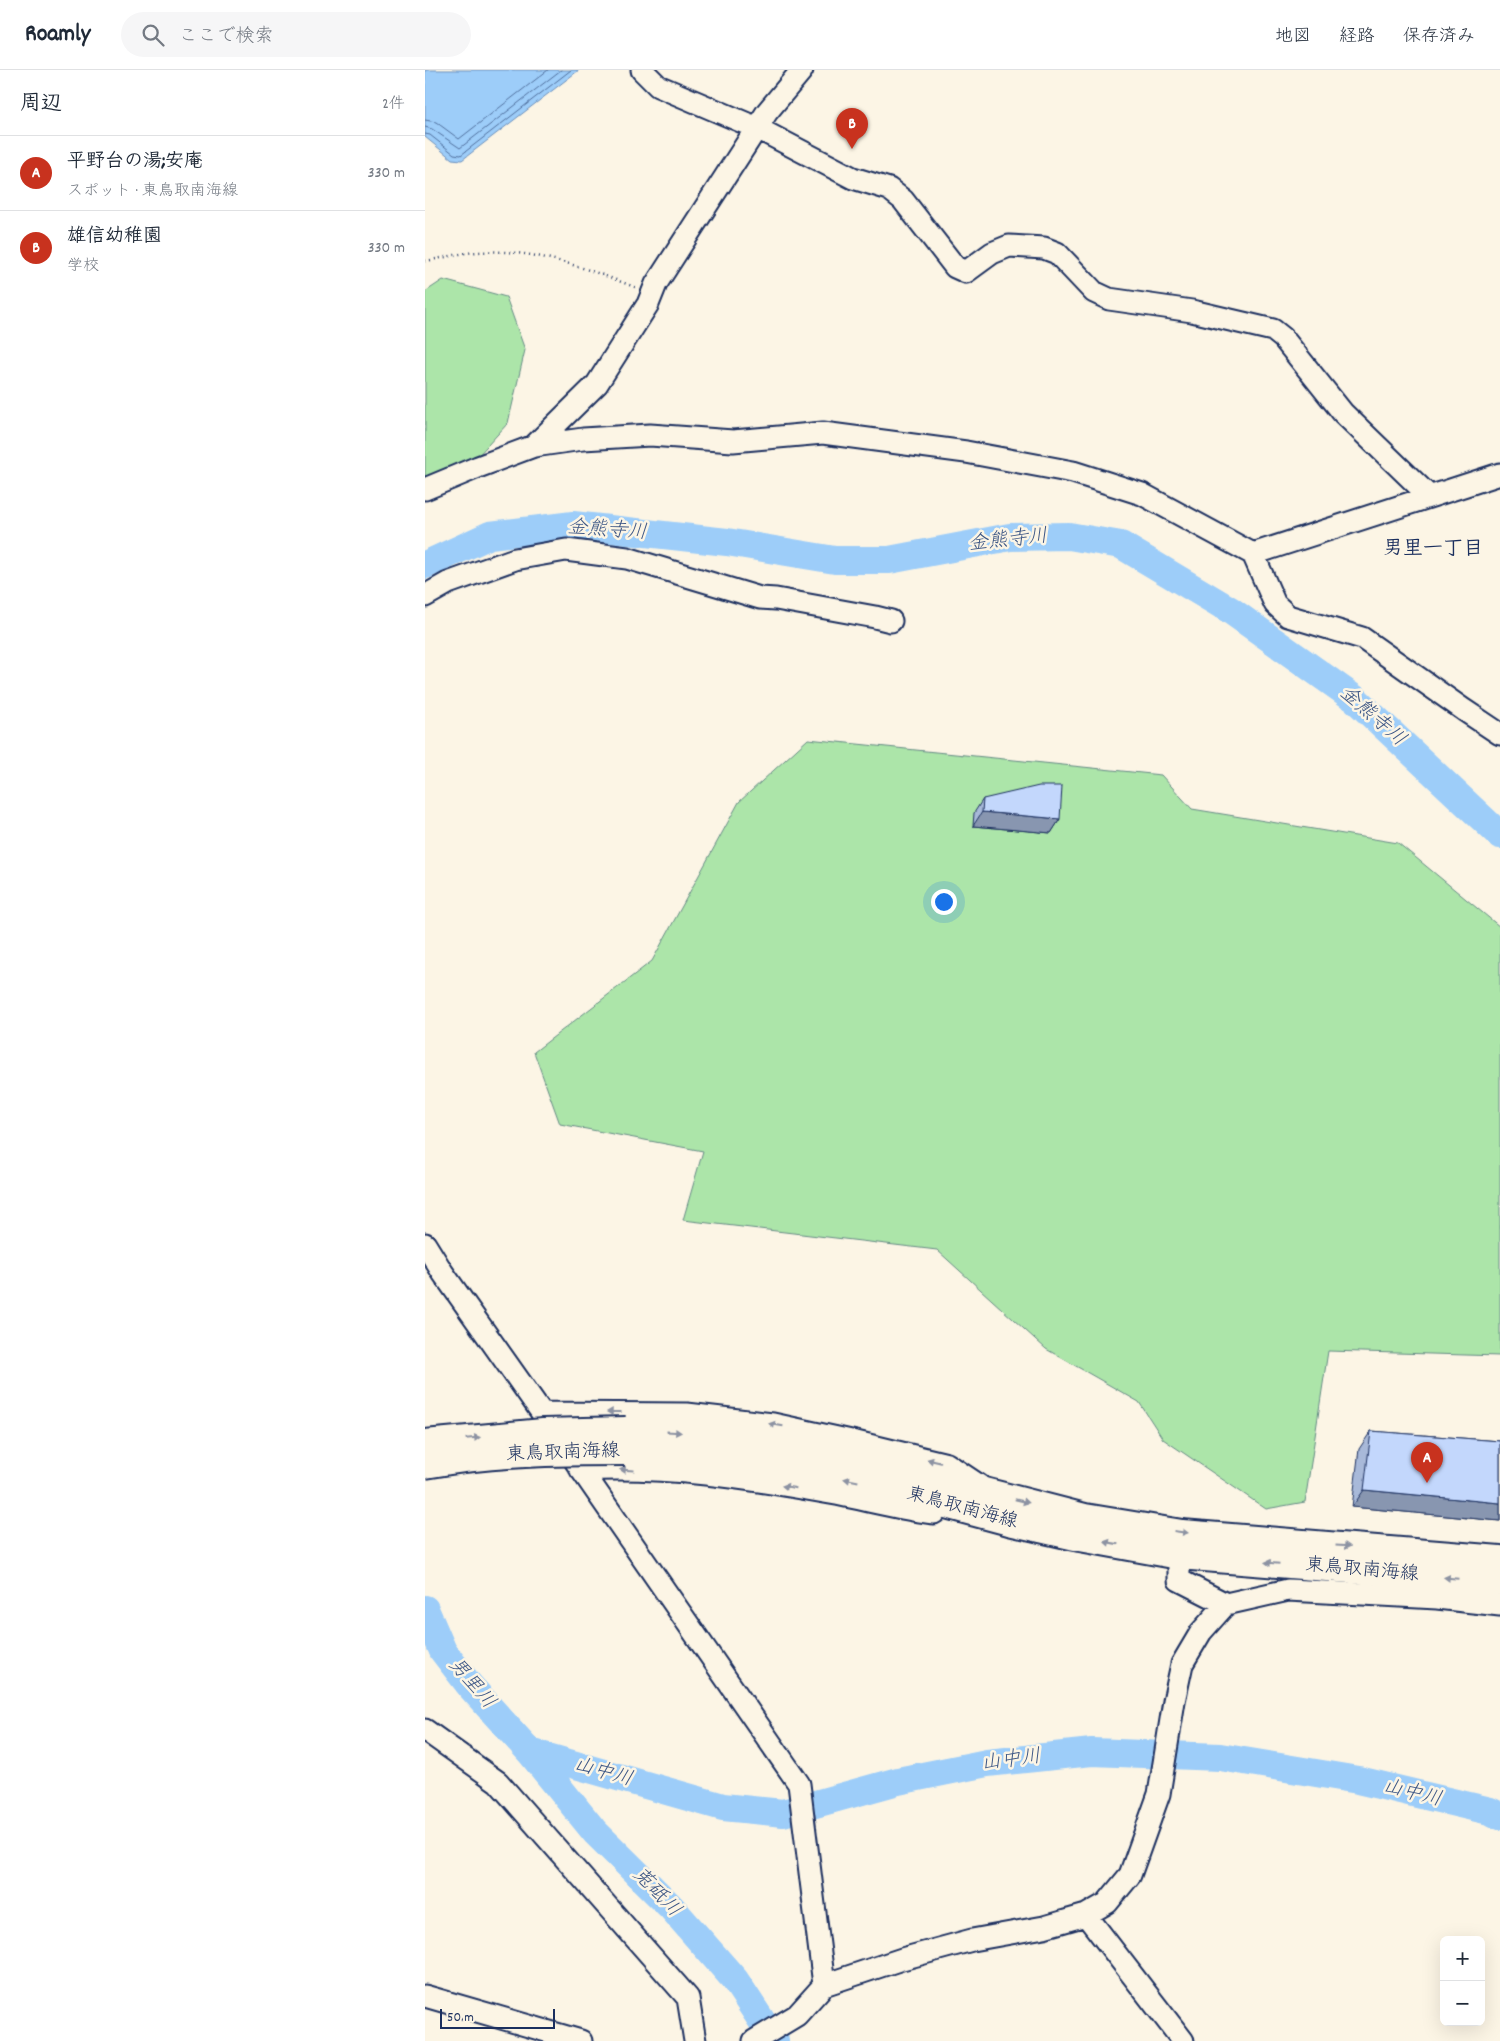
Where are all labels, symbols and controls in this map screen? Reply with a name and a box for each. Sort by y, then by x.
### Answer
search box [121,12,471,57]
text: Roamly [25,18,91,52]
icon: search [139,21,167,49]
text: ここで検索 [179,24,274,51]
text: 地図 [1275,25,1311,50]
text: 経路 [1339,25,1375,50]
text: 保存済み [1403,25,1475,50]
text: 周辺 [20,90,62,120]
text: 2件 [382,93,405,116]
pin: B [836,108,868,149]
text: 平野台の湯;安庵 [67,149,203,176]
text: A [32,162,40,185]
text: 330 m [367,162,405,185]
text: スポット · 東鳥取南海線 [67,180,238,203]
text: 雄信幼稚園 [67,224,162,251]
text: B [32,237,40,260]
text: 330 m [367,237,405,260]
text: 学校 [67,255,99,278]
water label: 金熊寺川 [566,514,648,548]
water label: 金熊寺川 [967,523,1049,559]
district label: 男里一丁目 [1383,536,1483,564]
water label: 金熊寺川 [1333,680,1411,754]
your location [931,889,957,915]
one-way arrow [606,1408,622,1416]
one-way arrow [768,1420,784,1428]
one-way arrow [667,1428,683,1436]
one-way arrow [466,1433,482,1441]
street label: 東鳥取南海線 [506,1439,620,1469]
pin: A [1411,1442,1443,1483]
one-way arrow [927,1457,942,1465]
one-way arrow [619,1465,635,1473]
one-way arrow [844,1476,859,1484]
street label: 東鳥取南海線 [903,1481,1021,1537]
one-way arrow [780,1482,796,1490]
one-way arrow [1014,1497,1029,1505]
one-way arrow [1173,1528,1189,1536]
one-way arrow [1103,1539,1119,1547]
one-way arrow [1335,1543,1351,1551]
street label: 東鳥取南海線 [1304,1553,1420,1589]
one-way arrow [1264,1559,1280,1567]
one-way arrow [1443,1574,1459,1582]
water label: 男里川 [441,1652,501,1716]
water label: 山中川 [980,1743,1042,1779]
water label: 山中川 [570,1751,636,1795]
water label: 山中川 [1380,1773,1444,1815]
water label: 莵砥川 [625,1862,687,1924]
map controls [1440,1936,1485,2026]
button: + [1440,1936,1485,1981]
button: − [1440,1981,1485,2026]
scale bar [440,2006,555,2029]
text: 50 m [447,2008,474,2028]

